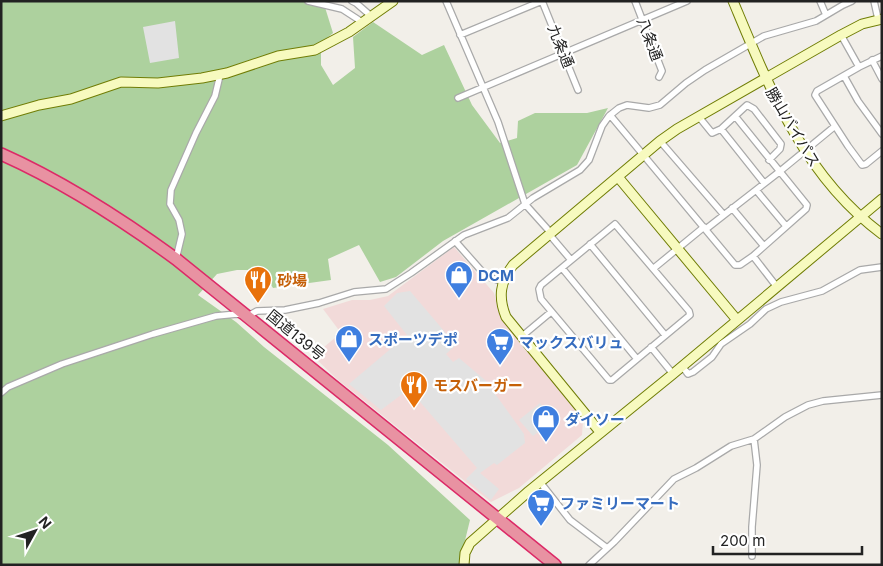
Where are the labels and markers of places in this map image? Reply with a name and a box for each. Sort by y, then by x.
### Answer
shop icon: DCM [444,260,474,299]
restaurant icon: 砂場 [243,265,273,304]
place label: DCM [478,266,514,285]
place label: 砂場 [277,271,307,290]
shop icon: スポーツデポ [334,324,364,363]
supermarket icon: マックスバリュ [485,327,515,366]
place label: スポーツデポ [368,330,458,349]
place label: マックスバリュ [519,333,624,352]
restaurant icon: モスバーガー [399,370,429,409]
place label: モスバーガー [433,376,523,395]
shop icon: ダイソー [531,404,561,443]
place label: ダイソー [565,410,625,429]
supermarket icon: ファミリーマート [526,488,556,527]
place label: ファミリーマート [560,494,680,513]

